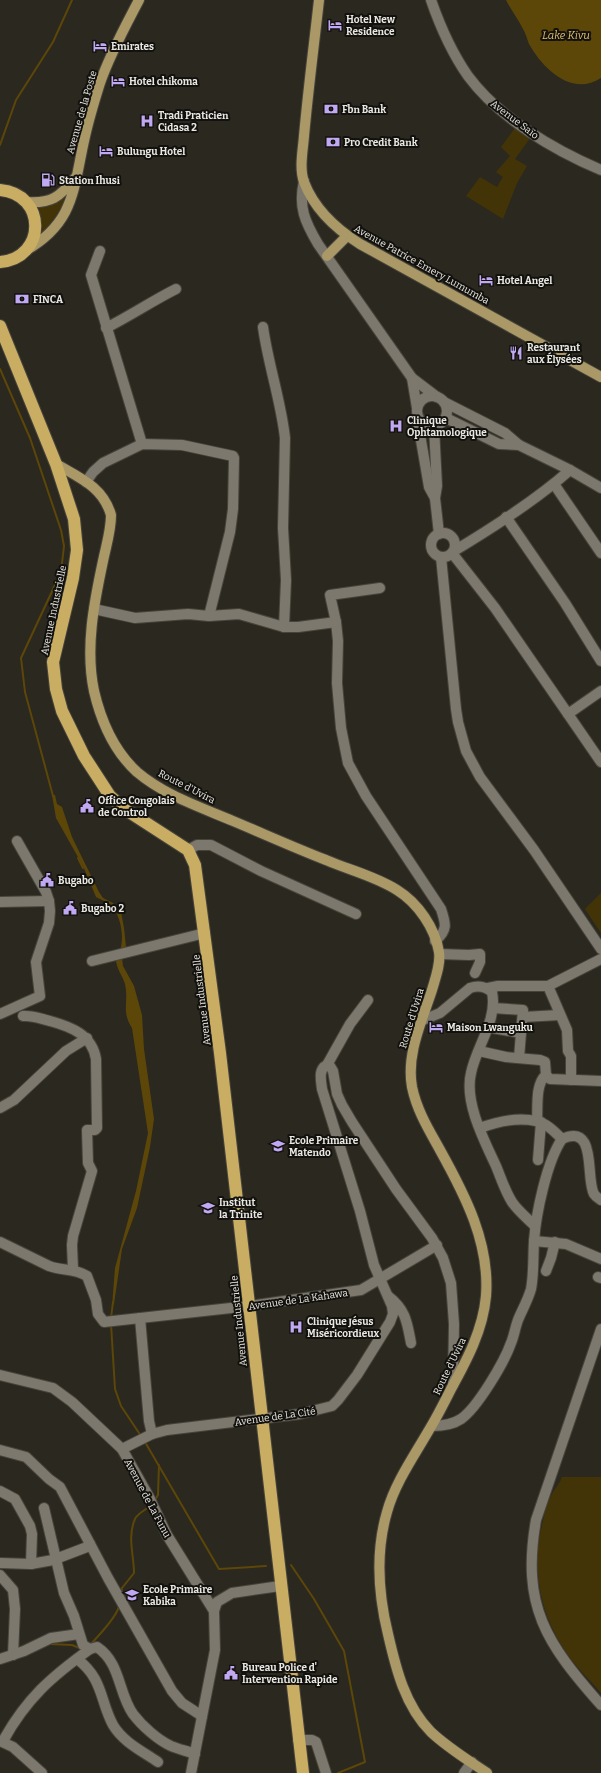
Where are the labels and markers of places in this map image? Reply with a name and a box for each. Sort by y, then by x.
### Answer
place label: Hotel New Residence [346,14,396,38]
hotel icon: Hotel New Residence [327,17,343,33]
hotel icon: Emirates [92,38,108,54]
place label: Emirates [111,41,154,53]
hotel icon: Hotel chikoma [110,73,126,89]
place label: Hotel chikoma [129,76,198,88]
bank icon: Fbn Bank [323,101,339,117]
place label: Fbn Bank [342,104,386,116]
place label: Tradi Praticien Cidasa 2 [158,110,229,134]
hospital icon: Tradi Praticien Cidasa 2 [139,113,155,129]
bank icon: Pro Credit Bank [325,134,341,150]
place label: Pro Credit Bank [344,137,418,149]
hotel icon: Bulungu Hotel [98,143,114,159]
place label: Bulungu Hotel [117,146,185,158]
fuel station icon: Station Ihusi [40,172,56,188]
place label: Station Ihusi [59,175,121,187]
hotel icon: Hotel Angel [478,272,494,288]
place label: Hotel Angel [497,275,552,287]
bank icon: FINCA [14,291,30,307]
place label: FINCA [33,294,64,306]
place label: Restaurant aux Élysées [527,342,582,366]
restaurant icon: Restaurant aux Élysées [508,345,524,361]
place label: Clinique Ophtamologique [407,415,487,439]
hospital icon: Clinique Ophtamologique [388,418,404,434]
place label: Office Congolais de Control [98,795,175,819]
public building icon: Office Congolais de Control [79,798,95,814]
public building icon: Bugabo [39,872,55,888]
place label: Bugabo [58,875,94,887]
public building icon: Bugabo 2 [62,900,78,916]
place label: Bugabo 2 [81,903,124,915]
hotel icon: Maison Lwanguku [428,1019,444,1035]
place label: Maison Lwanguku [447,1022,534,1034]
place label: Ecole Primaire Matendo [289,1135,359,1159]
school or university icon: Ecole Primaire Matendo [270,1138,286,1154]
place label: Institut la Trinite [219,1197,263,1221]
school or university icon: Institut la Trinite [200,1200,216,1216]
place label: Clinique Jésus Miséricordieux [307,1315,379,1340]
hospital icon: Clinique Jésus Miséricordieux [288,1319,304,1335]
place label: Ecole Primaire Kabika [143,1584,213,1608]
school or university icon: Ecole Primaire Kabika [124,1587,140,1603]
place label: Bureau Police d' Intervention Rapide [242,1662,338,1686]
public building icon: Bureau Police d' Intervention Rapide [223,1665,239,1681]

